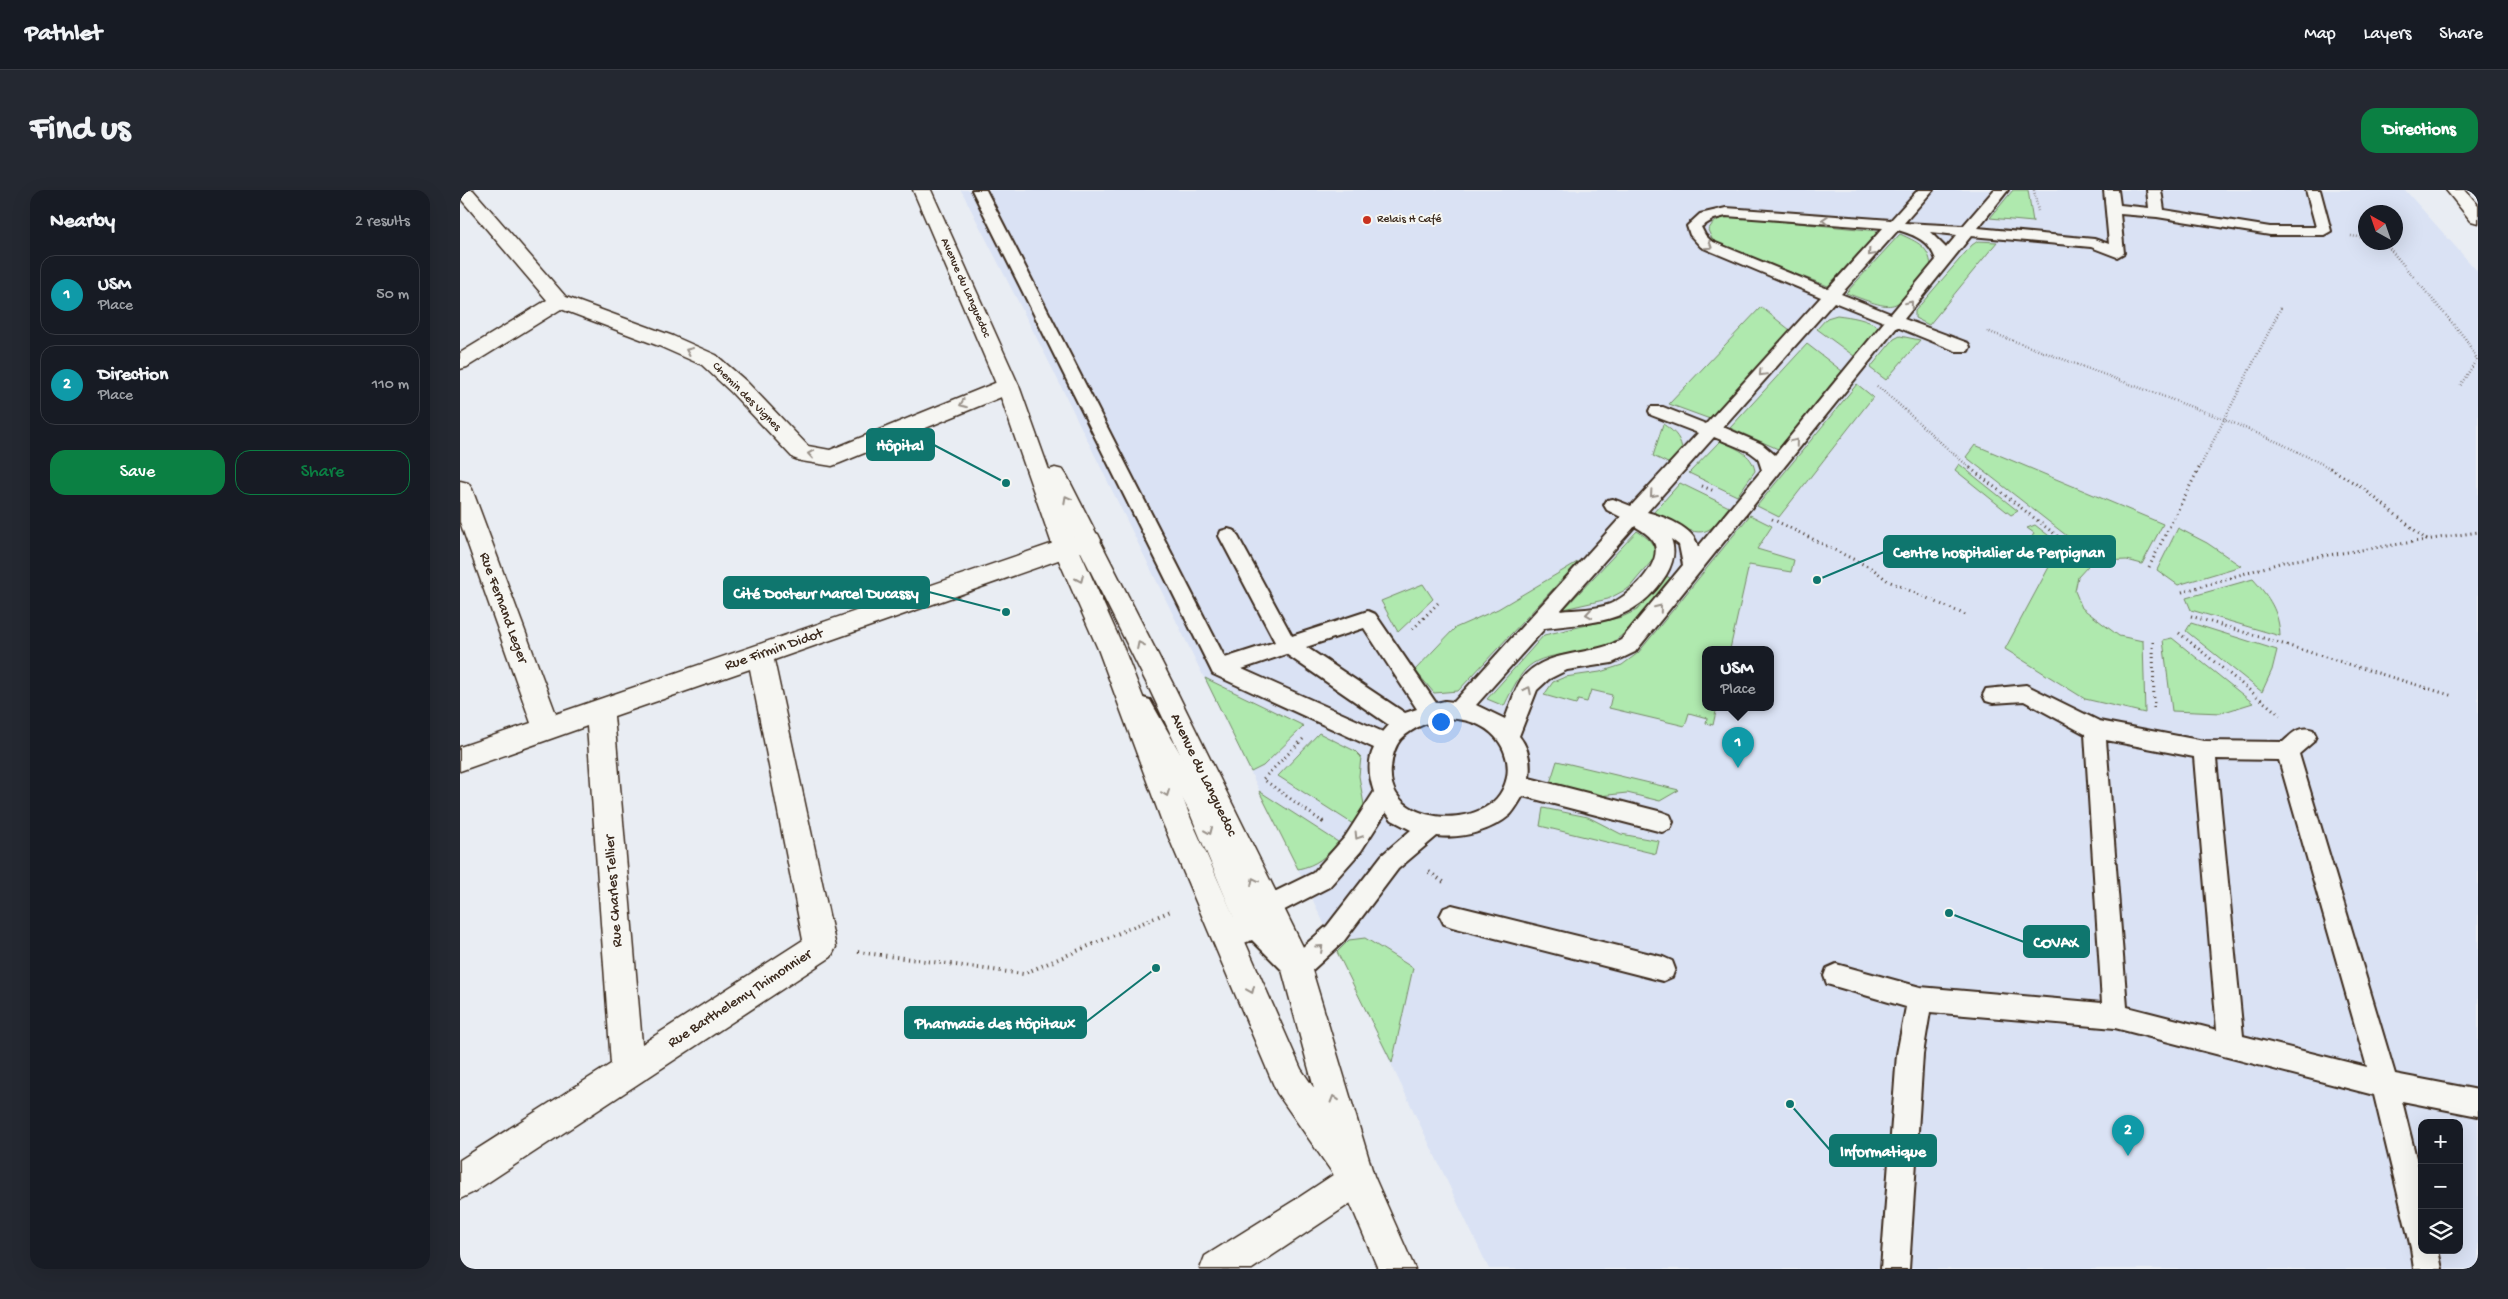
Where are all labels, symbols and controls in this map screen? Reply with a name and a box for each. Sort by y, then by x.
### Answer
text: Pathlet [25,20,102,49]
text: Map [2304,24,2336,45]
text: Layers [2364,24,2411,45]
text: Share [2439,24,2483,45]
button: Directions [2361,108,2478,153]
text: Find us [30,110,130,151]
north arrow [2358,205,2403,250]
text: Nearby [50,210,115,235]
text: 2 results [355,213,410,232]
place label: Relais H Café [1377,213,1442,227]
marker: Relais H Café [1361,214,1373,226]
one-way arrow [1821,214,1829,225]
street label: Avenue du Languedoc [937,236,994,341]
one-way arrow [1704,240,1713,249]
one-way arrow [1868,248,1877,257]
text: USM [98,274,131,297]
text: 1 [64,286,70,305]
text: 50 m [376,286,409,305]
text: Place [98,297,133,316]
one-way arrow [1904,300,1913,309]
one-way arrow [685,347,694,358]
street label: Chemin des Vignes [709,360,784,435]
text: Direction [98,364,168,387]
one-way arrow [1759,368,1768,377]
text: 2 [63,376,71,395]
text: 110 m [372,376,409,395]
text: Place [98,387,133,406]
one-way arrow [959,398,968,409]
callout: Hôpital [867,429,934,460]
text: Hôpital [876,438,924,457]
one-way arrow [1789,439,1798,448]
button: Save [50,450,225,495]
button: Share [235,450,410,495]
one-way arrow [807,450,815,460]
one-way arrow [1650,489,1659,498]
one-way arrow [1063,496,1073,505]
callout: Centre hospitalier de Perpignan [1884,536,2115,567]
text: Centre hospitalier de Perpignan [1892,545,2105,564]
street label: Rue Fernand Leger [475,550,532,667]
one-way arrow [1073,574,1084,583]
callout: Cité Docteur Marcel Ducassy [724,577,929,608]
text: Cité Docteur Marcel Ducassy [732,586,919,605]
one-way arrow [1653,605,1662,614]
one-way arrow [1585,608,1594,618]
street label: Rue Firmin Didot [722,624,827,675]
one-way arrow [1136,641,1146,650]
popup [1702,646,1774,711]
text: USM [1721,658,1754,681]
text: Place [1721,681,1755,700]
one-way arrow [1522,687,1532,696]
your location [1428,709,1454,735]
street label: Avenue du Languedoc [1166,711,1241,840]
pin: 1 [1722,727,1754,768]
one-way arrow [1160,788,1170,797]
one-way arrow [1202,826,1213,835]
one-way arrow [1355,830,1365,839]
street label: Rue Charles Tellier [601,833,627,948]
one-way arrow [1251,878,1261,887]
callout: COVAX [2024,926,2089,957]
text: COVAX [2032,935,2080,954]
street label: Rue Barthelemy Thimonnier [665,945,817,1052]
one-way arrow [1314,945,1323,954]
one-way arrow [1245,985,1256,994]
callout: Pharmacie des Hôpitaux [905,1007,1086,1038]
text: Pharmacie des Hôpitaux [914,1016,1076,1035]
one-way arrow [1329,1095,1339,1104]
pin: 2 [2112,1115,2144,1156]
map controls [2418,1119,2463,1254]
button: + [2418,1119,2463,1164]
callout: Informatique [1830,1135,1936,1166]
text: Informatique [1840,1143,1927,1163]
button: − [2418,1164,2463,1209]
button: layers [2418,1209,2463,1254]

